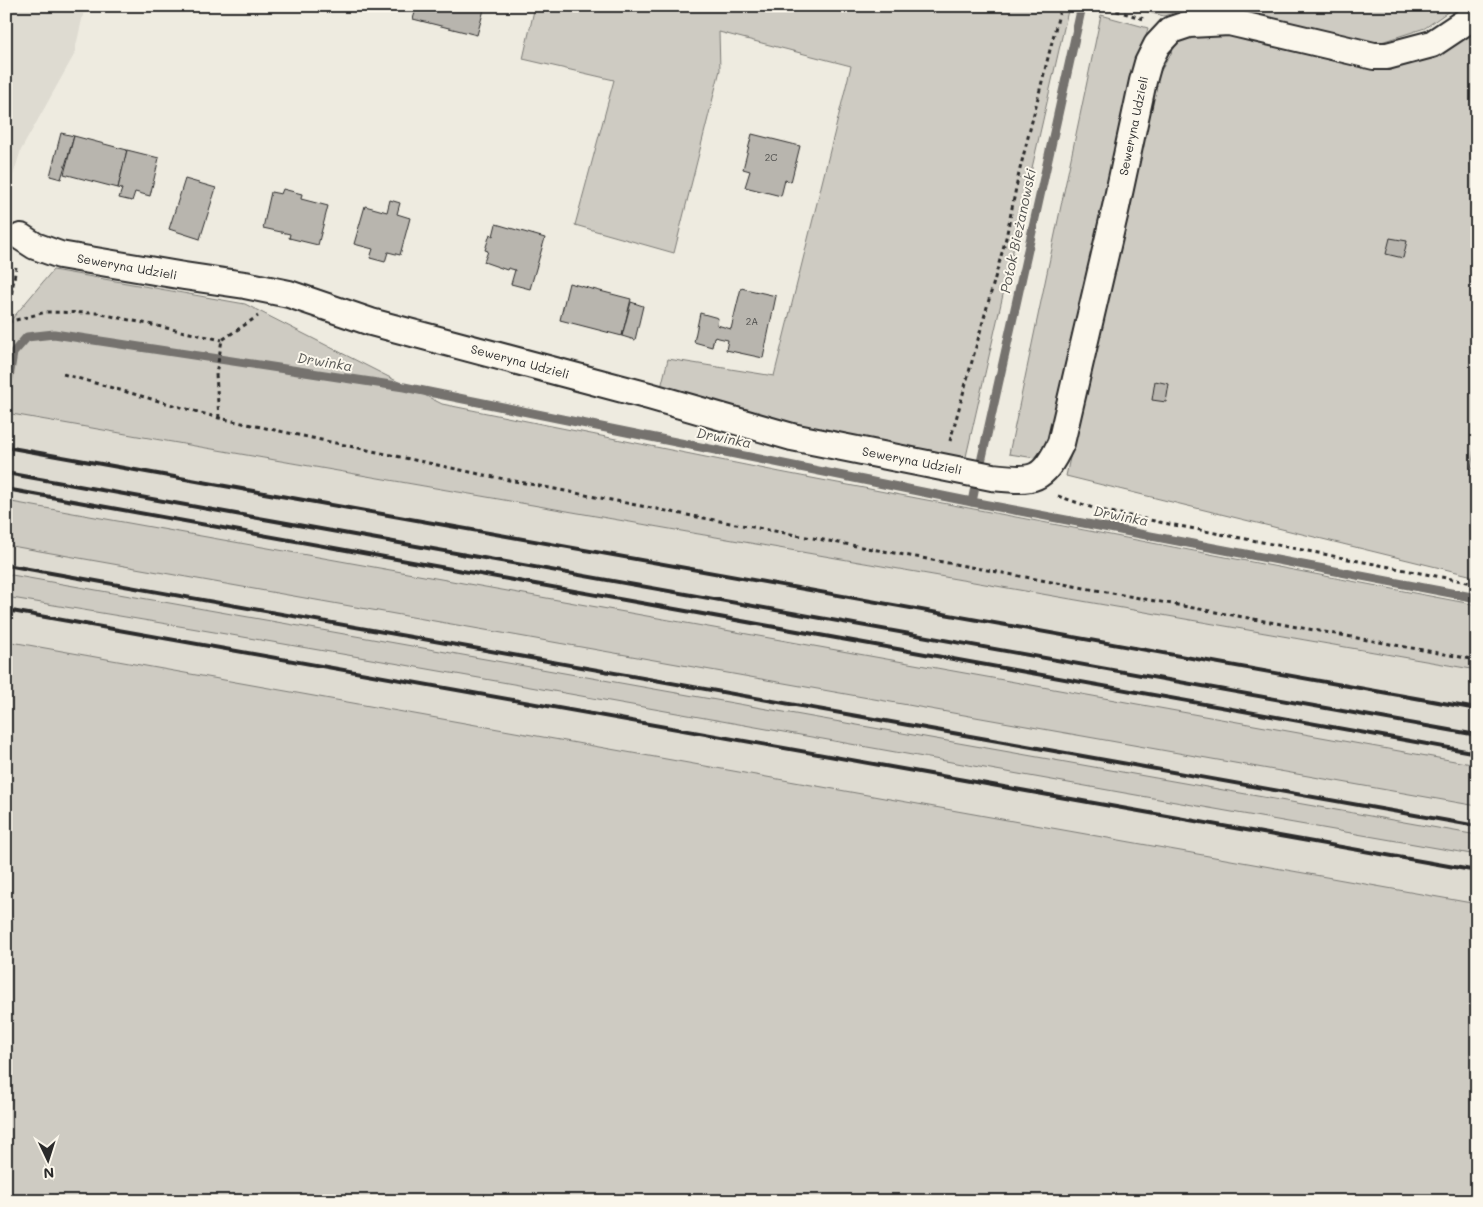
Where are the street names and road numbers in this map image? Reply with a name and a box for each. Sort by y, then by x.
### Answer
street label: Seweryna Udzieli [1115,75,1151,177]
street label: Seweryna Udzieli [76,249,178,283]
street label: Seweryna Udzieli [469,340,571,382]
street label: Seweryna Udzieli [861,443,963,478]

